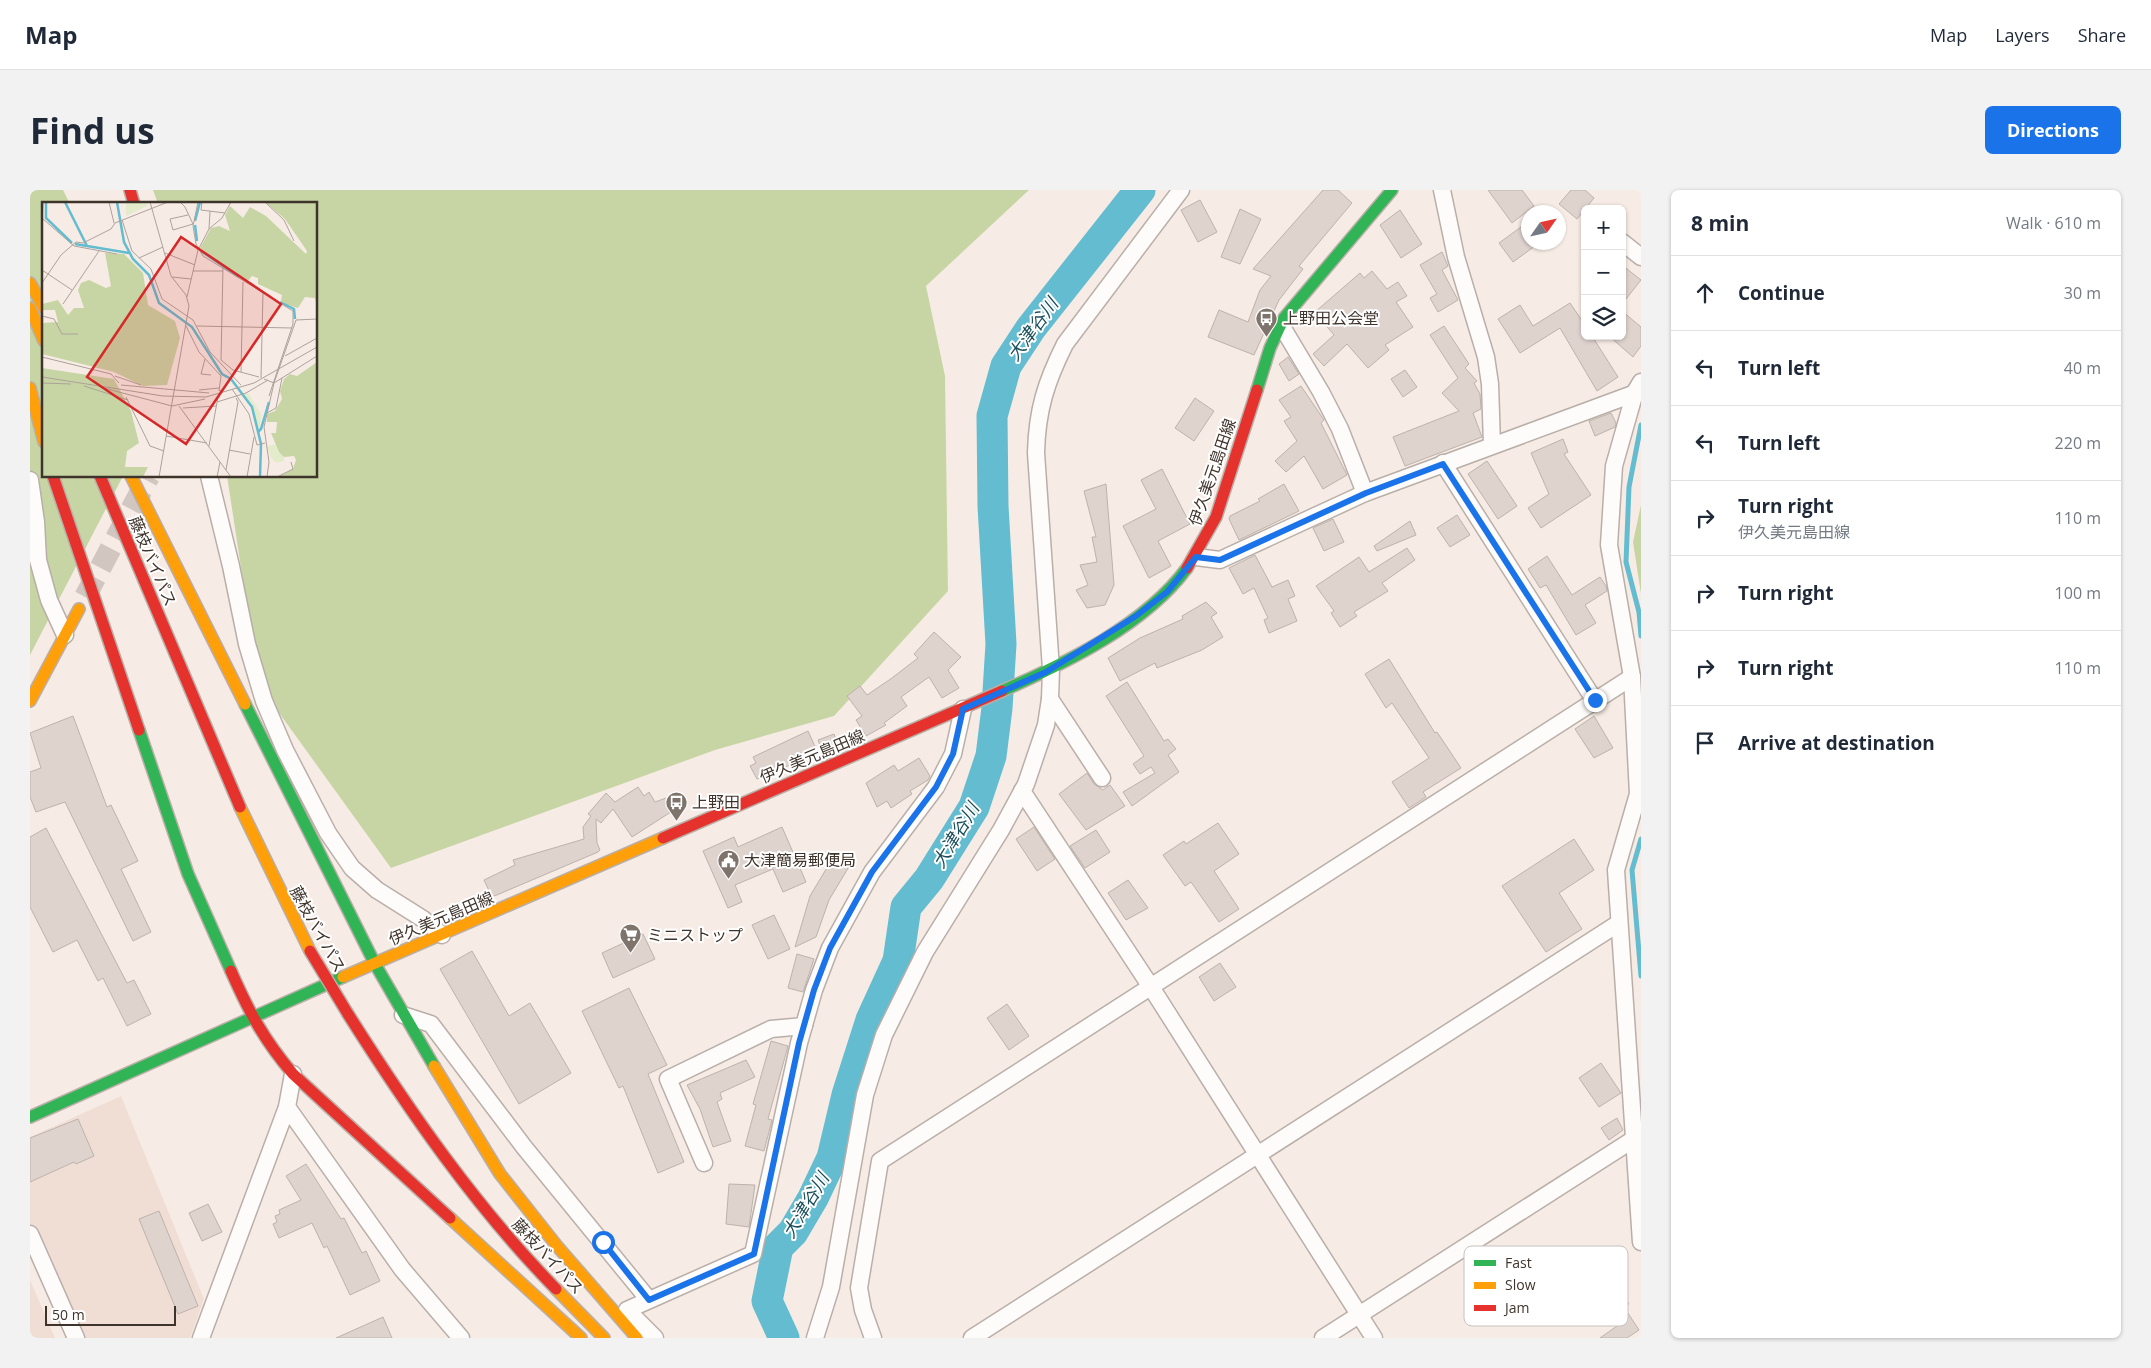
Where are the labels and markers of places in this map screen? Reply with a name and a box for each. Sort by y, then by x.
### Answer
bus stop icon: 上野田公会堂 [1255,306,1279,337]
place label: 上野田公会堂 [1283,307,1379,329]
bus stop icon: 上野田 [664,790,688,821]
place label: 上野田 [692,791,740,813]
public building icon: 大津簡易郵便局 [716,848,740,879]
place label: 大津簡易郵便局 [744,849,856,871]
supermarket icon: ミニストップ [619,923,643,954]
place label: ミニストップ [647,924,743,946]

